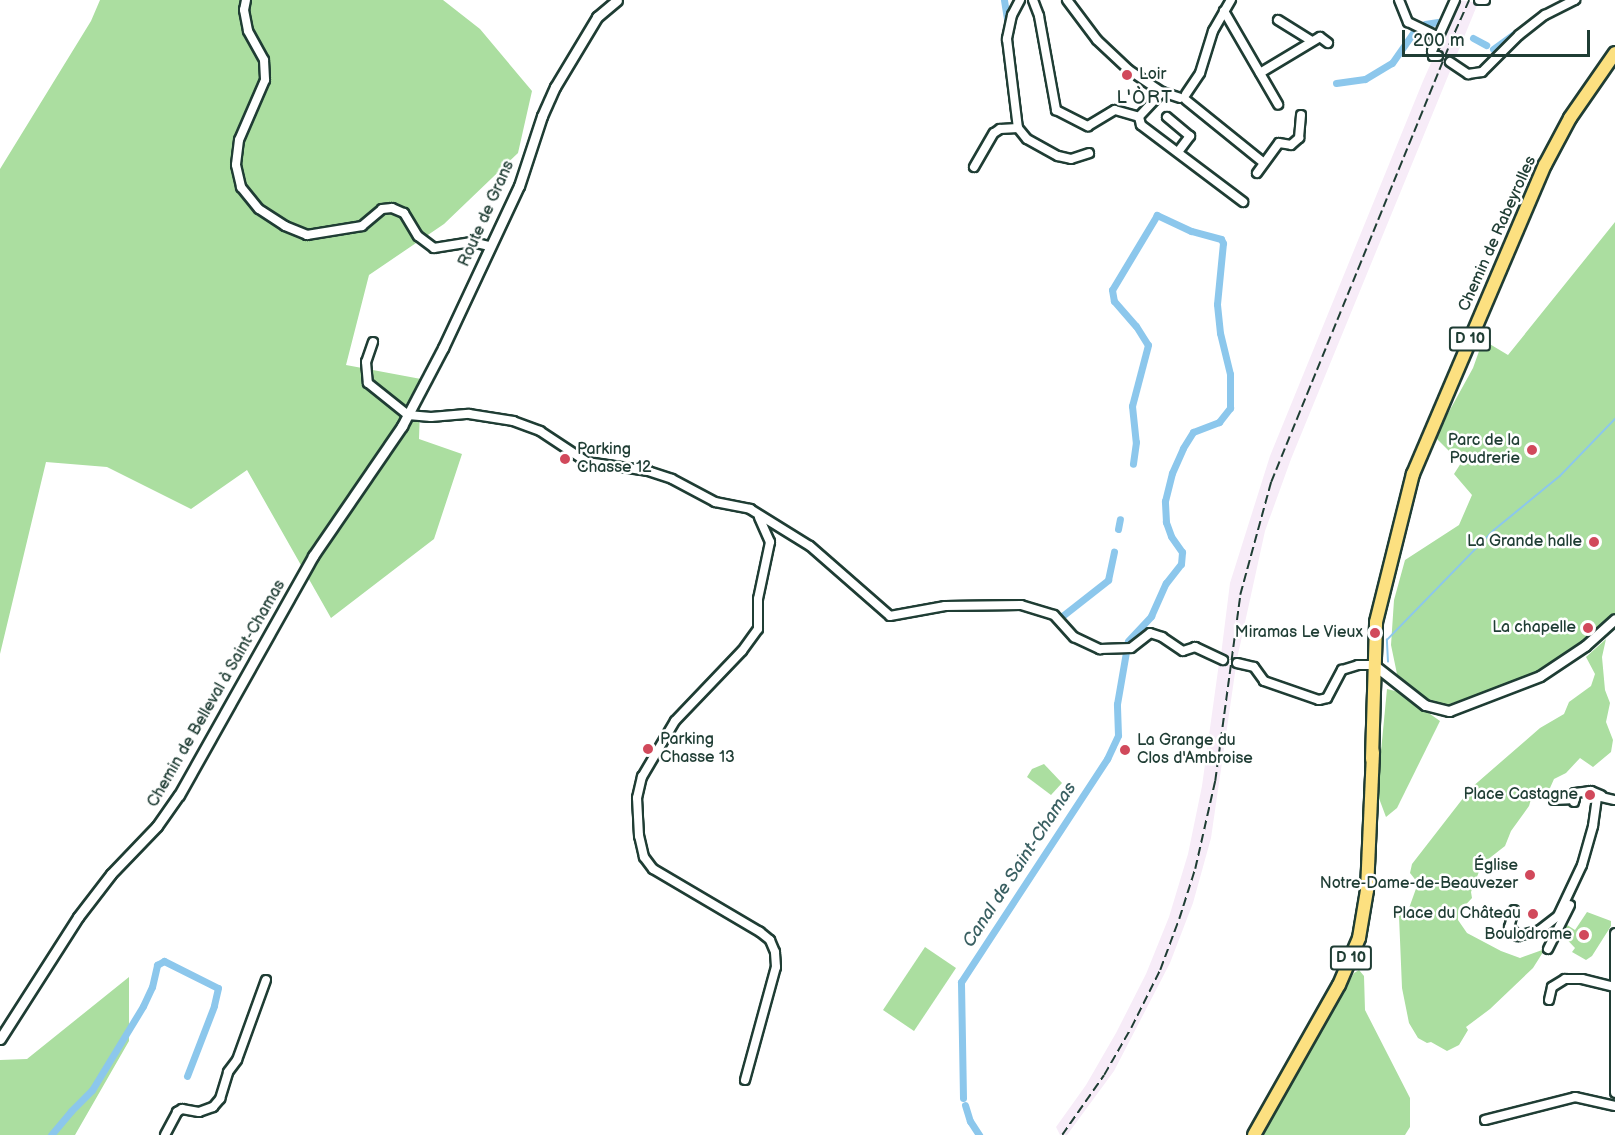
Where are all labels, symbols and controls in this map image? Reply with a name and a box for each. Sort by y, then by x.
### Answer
scale bar [1405,18,1592,56]
text: 200 m [1413,30,1465,51]
place label: Loir [1139,65,1166,85]
marker: Loir [1120,68,1134,82]
district label: L'ÒRT [1116,87,1174,109]
street label: Chemin de Rabeyrolles [1455,153,1541,315]
street label: Route de Grans [455,158,519,270]
road number: D 10 [1448,327,1492,351]
place label: Parc de la Poudrerie [1448,431,1520,469]
place label: Parking Chasse 12 [577,440,652,478]
marker: Parc de la Poudrerie [1525,443,1539,457]
marker: Parking Chasse 12 [558,452,572,466]
place label: La Grande halle [1467,532,1582,552]
marker: La Grande halle [1587,535,1601,549]
street label: Chemin de Belleval à Saint-Chamas [144,577,290,811]
place label: La chapelle [1492,618,1576,638]
marker: La chapelle [1581,621,1595,635]
place label: Miramas Le Vieux [1234,623,1363,643]
marker: Miramas Le Vieux [1368,626,1382,640]
place label: Parking Chasse 13 [660,730,735,768]
place label: La Grange du Clos d'Ambroise [1137,731,1253,769]
marker: Parking Chasse 13 [641,742,655,756]
marker: La Grange du Clos d'Ambroise [1118,743,1132,757]
water label: Canal de Saint-Chamas [958,778,1082,952]
place label: Place Castagne [1464,785,1578,805]
marker: Place Castagne [1583,788,1597,802]
place label: Église Notre-Dame-de-Beauvezer [1320,856,1518,894]
marker: Église Notre-Dame-de-Beauvezer [1523,868,1537,882]
place label: Place du Château [1393,904,1521,924]
marker: Place du Château [1526,907,1540,921]
place label: Boulodrome [1484,925,1572,945]
marker: Boulodrome [1577,928,1591,942]
road number: D 10 [1328,946,1374,970]

